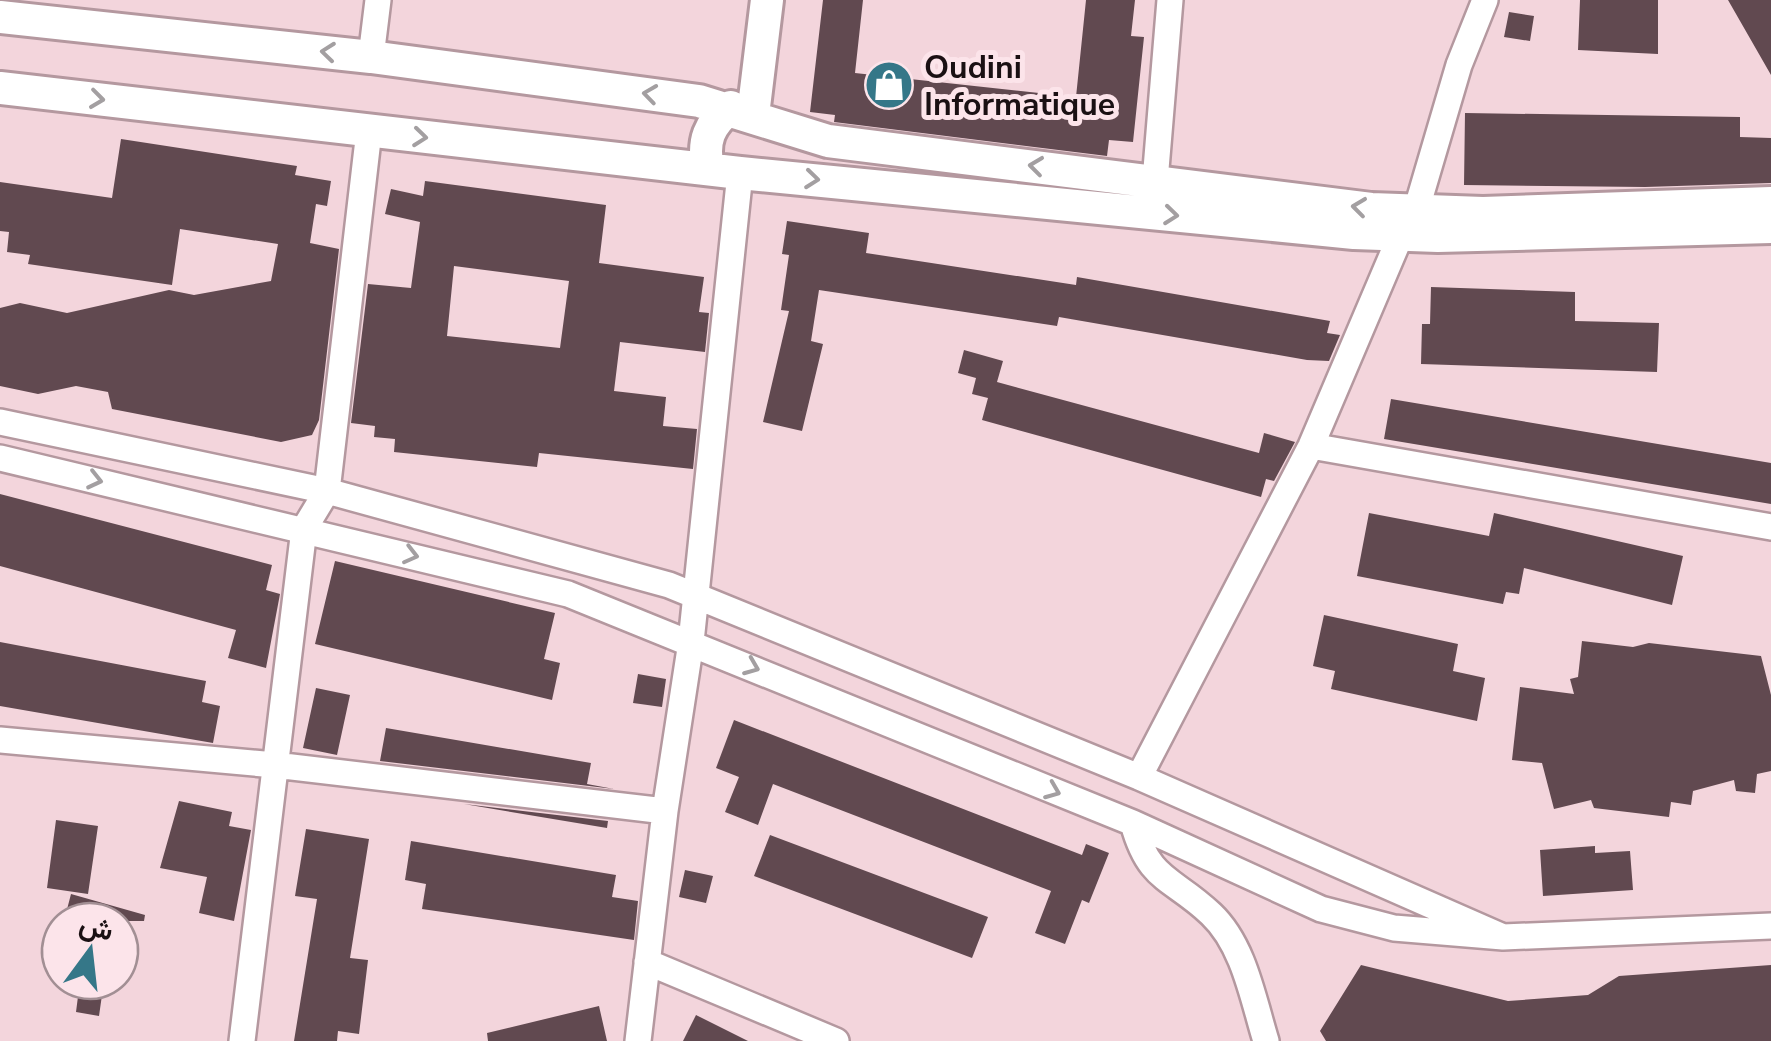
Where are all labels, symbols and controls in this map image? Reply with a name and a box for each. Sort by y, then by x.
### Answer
one-way arrow [319,42,335,64]
place label: Oudini Informatique [924,46,1115,126]
shop icon: Oudini Informatique [863,59,915,111]
one-way arrow [642,84,658,105]
one-way arrow [89,88,105,109]
one-way arrow [412,126,428,147]
one-way arrow [1028,156,1044,177]
one-way arrow [805,168,821,189]
one-way arrow [1351,197,1367,218]
one-way arrow [1163,204,1179,225]
one-way arrow [86,468,103,489]
one-way arrow [402,543,419,564]
one-way arrow [742,655,760,675]
one-way arrow [1043,779,1061,799]
north arrow [40,901,140,1001]
text: ش [75,905,117,951]

